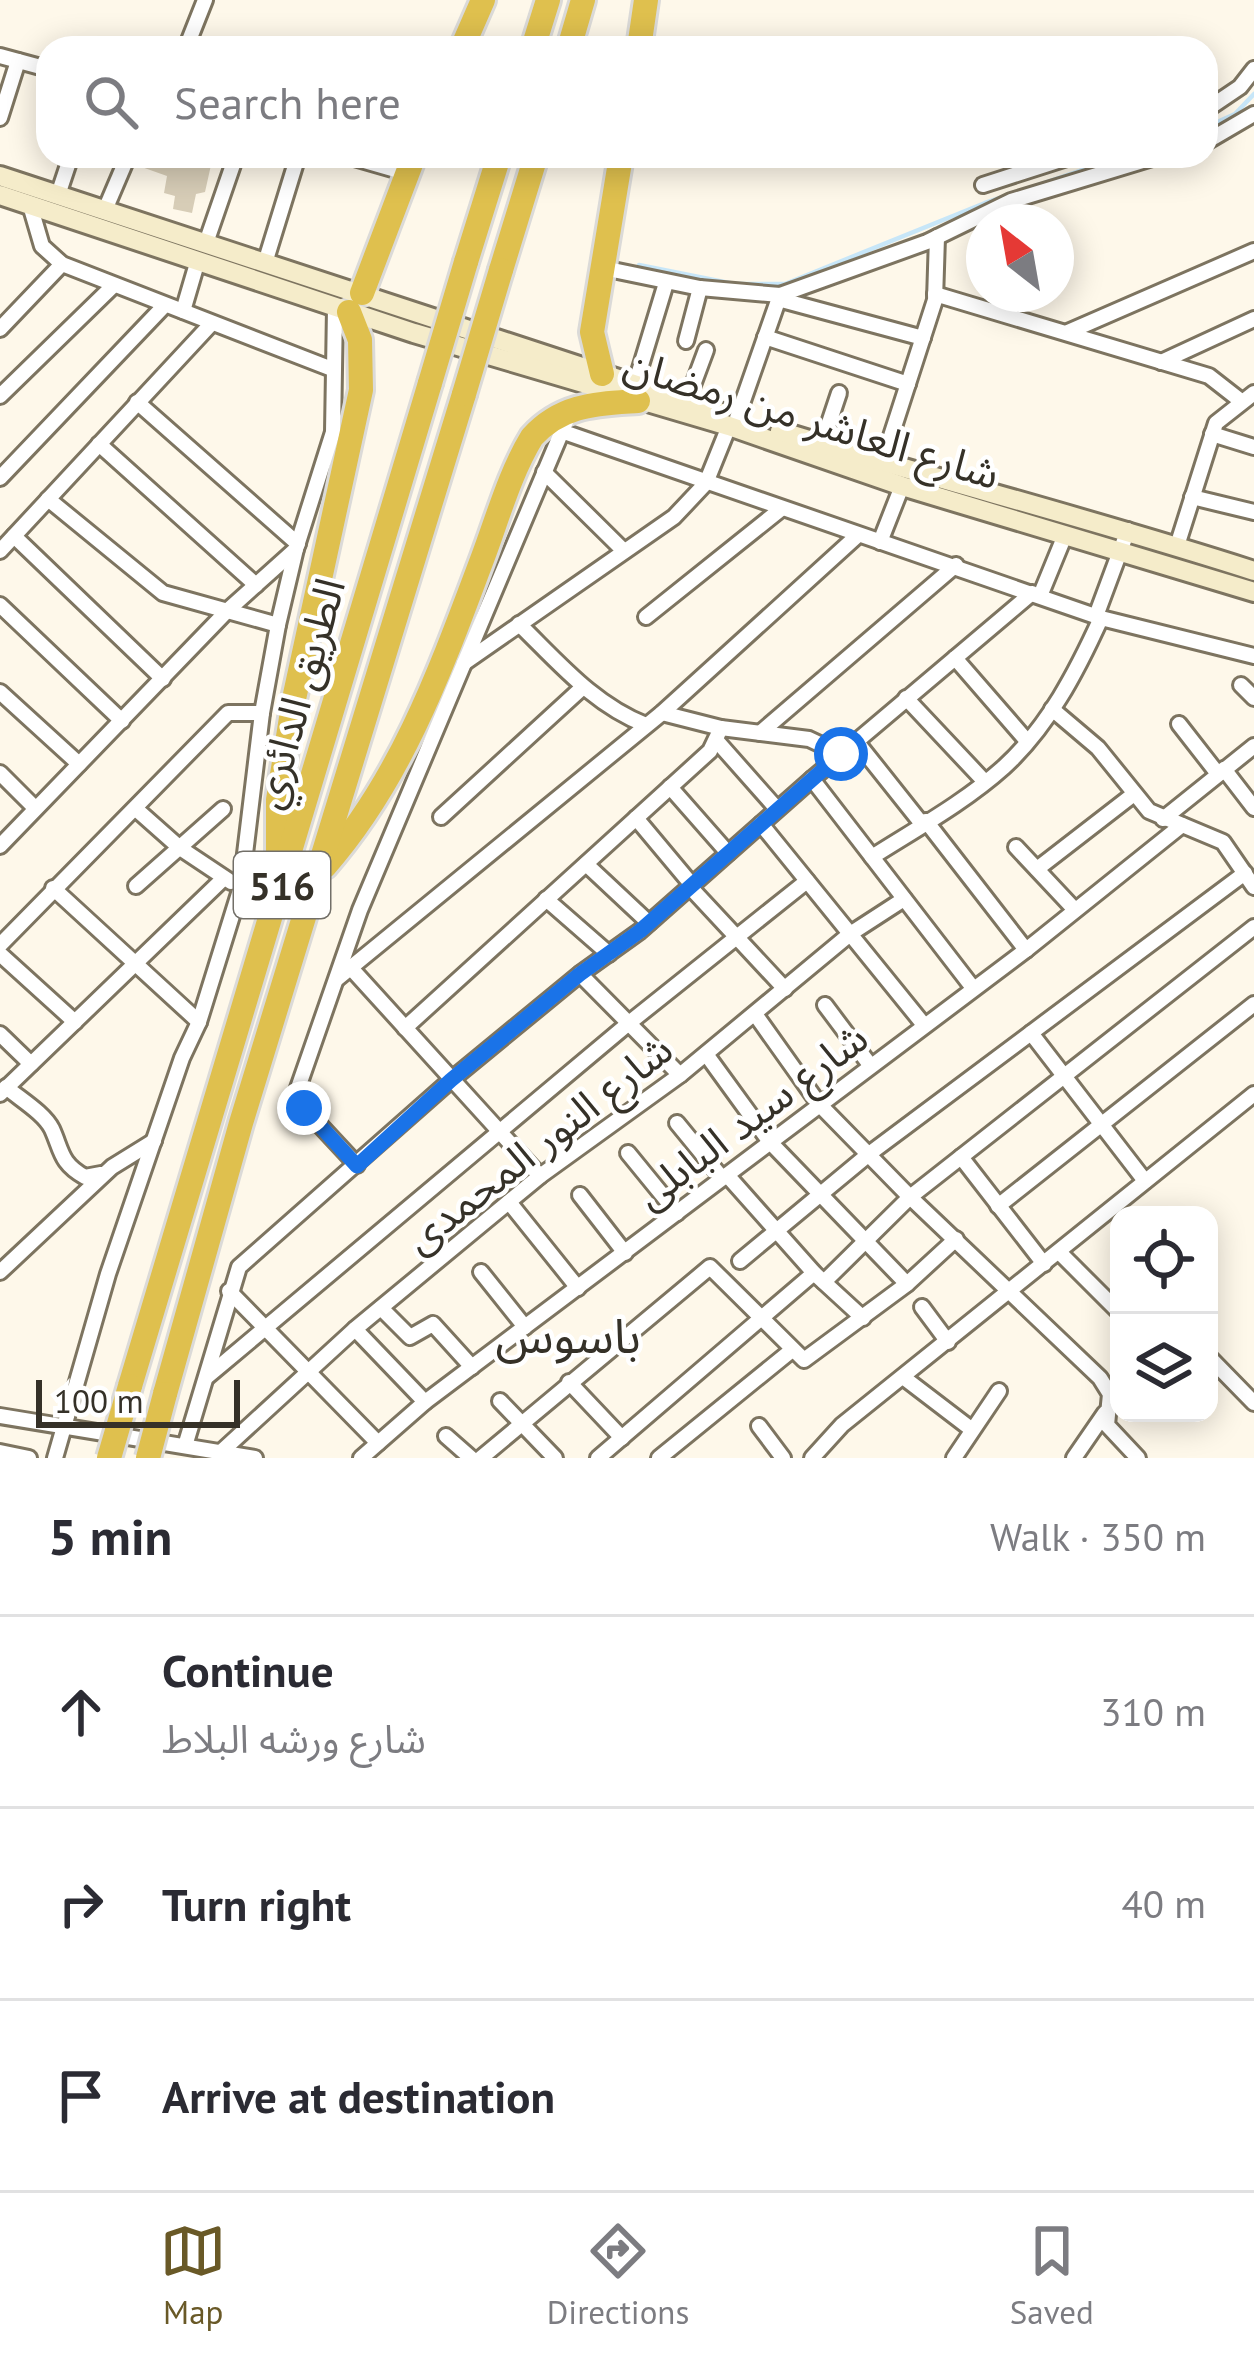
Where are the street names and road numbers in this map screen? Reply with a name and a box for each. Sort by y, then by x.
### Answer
street label: شارع العاشر من رمضان [616,335,1006,506]
street label: الطريق الدائري [239,572,363,816]
road number: 516 [234,852,330,918]
street label: شارع سيد البابلى [624,1010,881,1224]
street label: شارع النور المحمدى [393,1021,686,1269]

